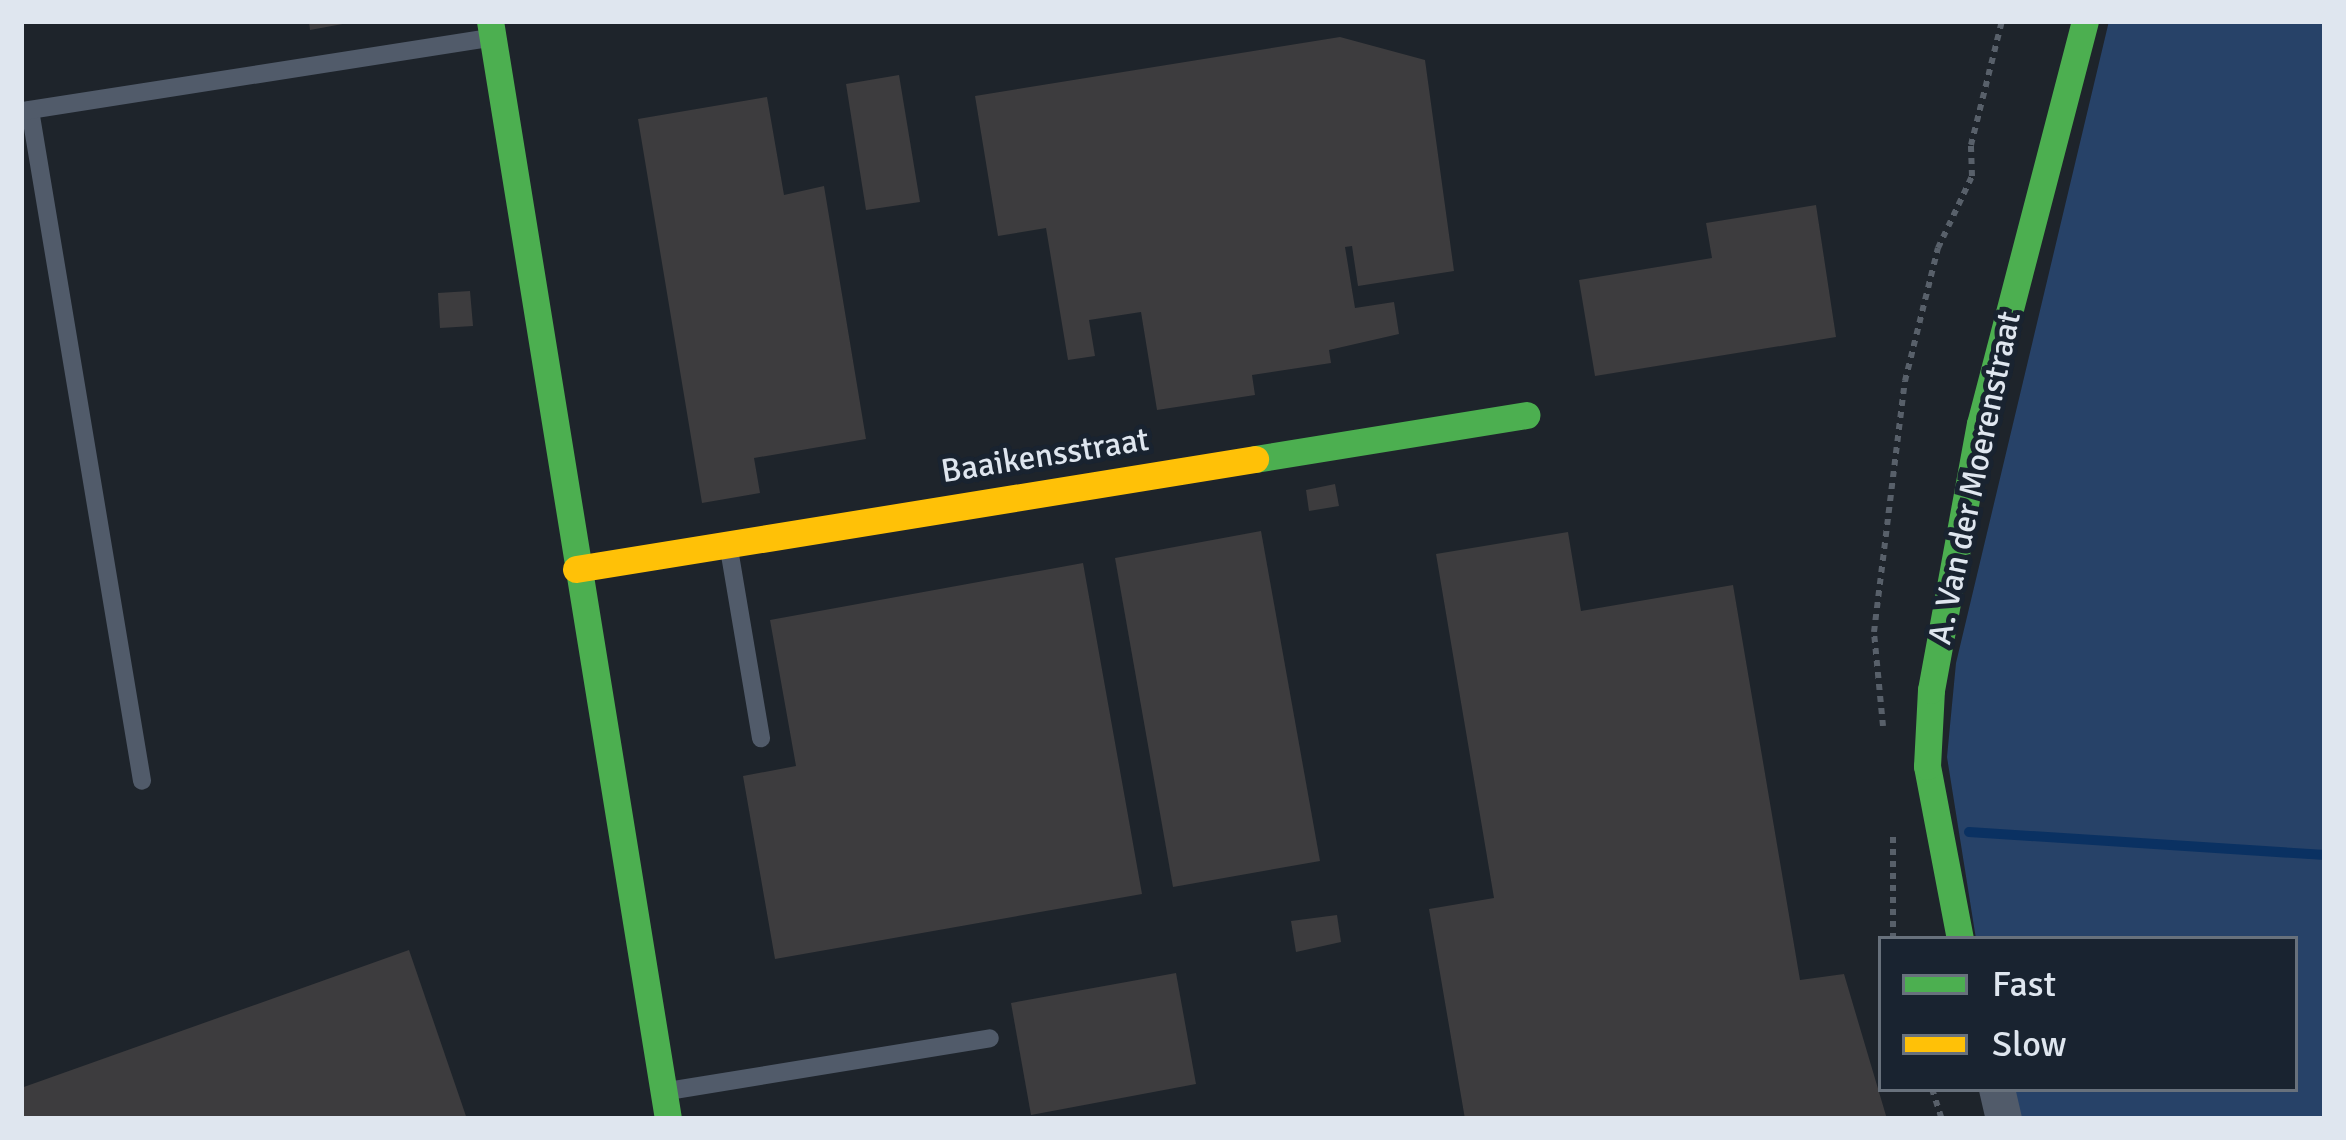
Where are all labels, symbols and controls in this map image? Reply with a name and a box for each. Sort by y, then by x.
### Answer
street label: A. Van der Moerenstraat [1920,308,2030,648]
street label: Baaikensstraat [938,420,1152,492]
legend [1878,936,2298,1092]
text: Fast [1992,962,2056,1007]
text: Slow [1992,1022,2067,1067]

